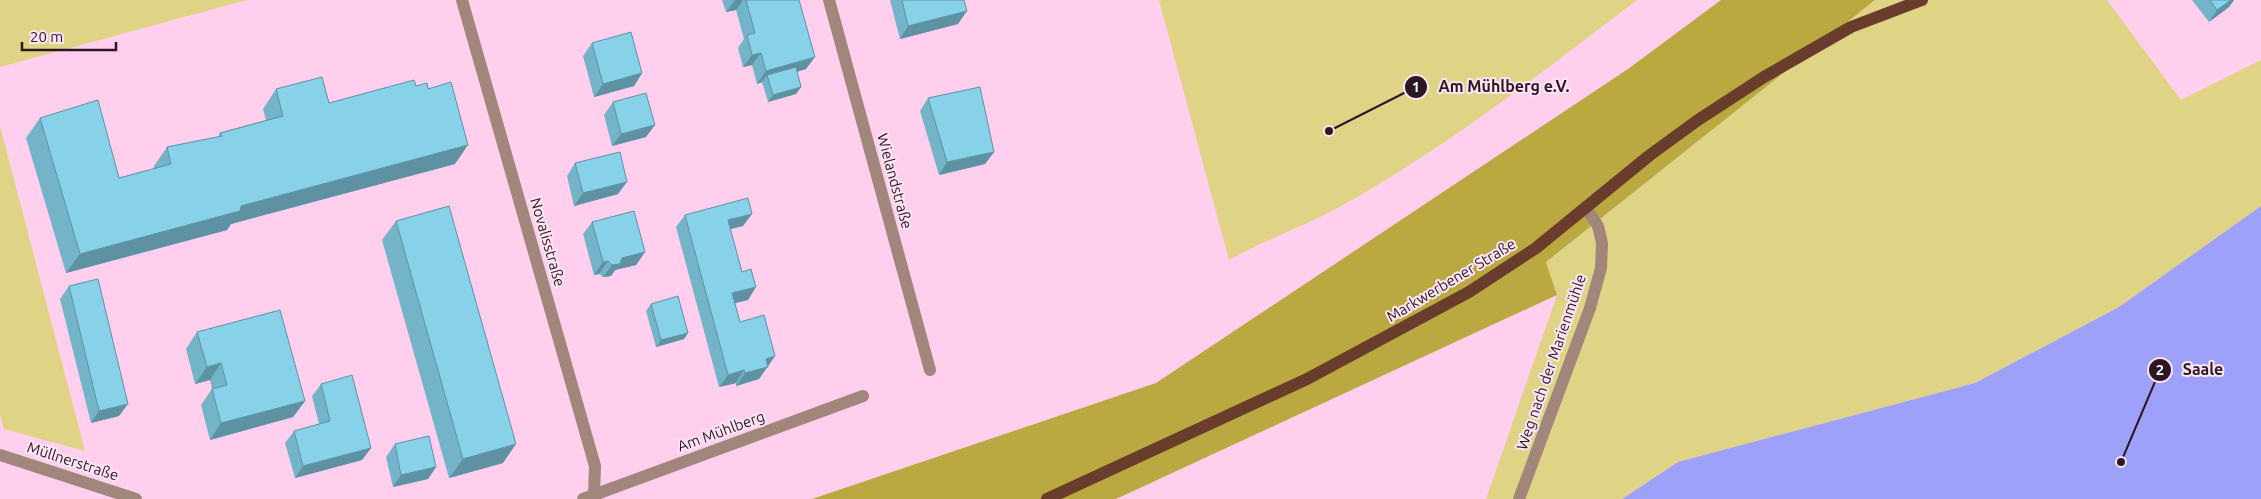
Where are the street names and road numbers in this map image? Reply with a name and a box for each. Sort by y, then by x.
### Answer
street label: Wielandstraße [874,131,916,231]
street label: Novalisstraße [527,196,569,288]
street label: Markwerbener Straße [1384,235,1518,325]
street label: Weg nach der Marienmühle [1513,272,1589,452]
street label: Am Mühlberg [675,407,767,455]
street label: Müllnerstraße [25,438,121,484]

